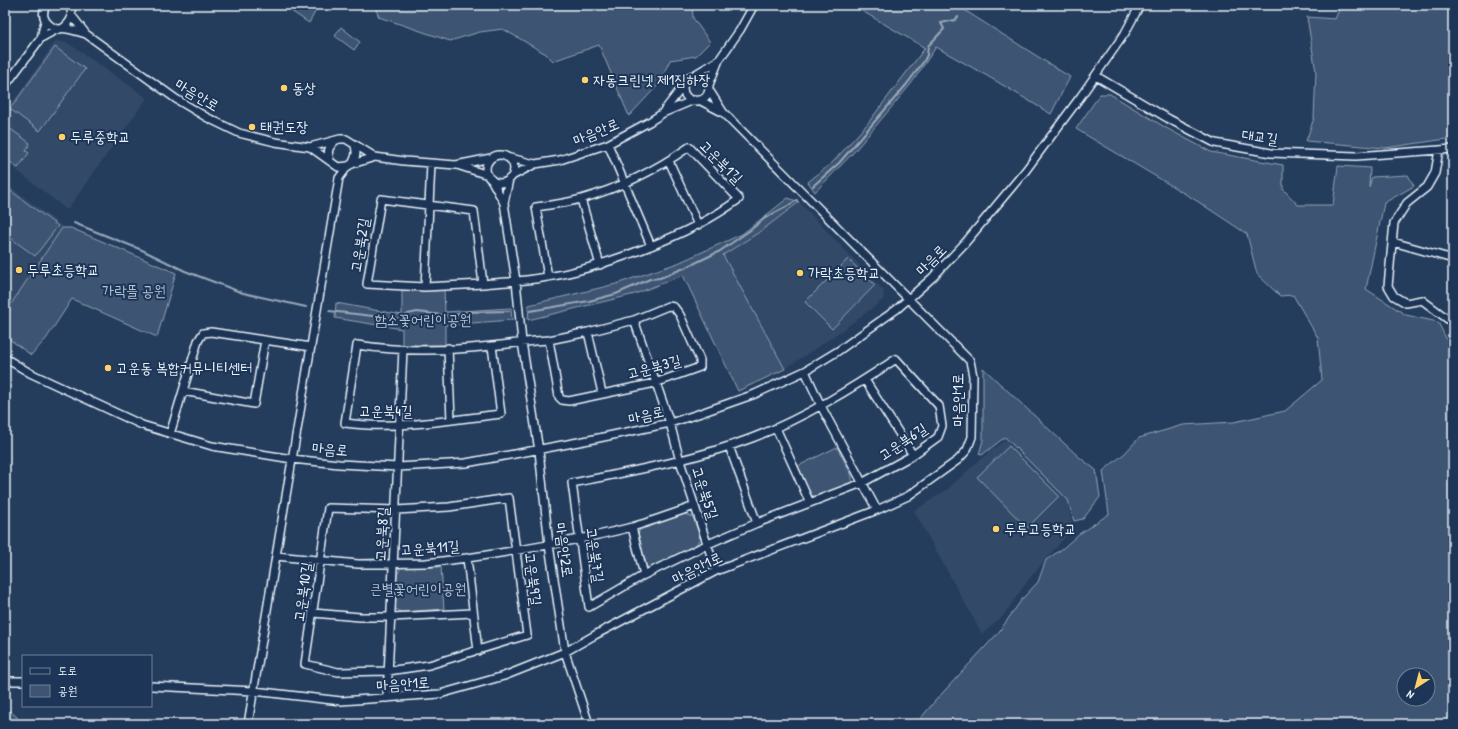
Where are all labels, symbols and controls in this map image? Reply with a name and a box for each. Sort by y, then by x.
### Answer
place label: 자동크린넷 제1집하장 [593,69,711,90]
street label: 마음안로 [171,73,223,116]
marker: 자동크린넷 제1집하장 [580,75,590,85]
place label: 동상 [292,77,316,98]
marker: 동상 [279,83,289,93]
street label: 마음안로 [569,113,622,150]
place label: 태권도장 [260,116,308,137]
marker: 태권도장 [247,122,257,132]
street label: 대교길 [1241,124,1279,149]
place label: 두루중학교 [70,126,130,147]
marker: 두루중학교 [57,132,67,142]
street label: 고운북1길 [695,135,748,188]
street label: 고운북2길 [345,216,374,274]
street label: 마음로 [910,239,951,280]
place label: 두루초등학교 [27,259,99,280]
place label: 가락초등학교 [808,262,880,283]
marker: 두루초등학교 [14,265,24,275]
marker: 가락초등학교 [795,268,805,278]
park label: 가락뜰 공원 [102,280,166,301]
park label: 함소꽃어린이공원 [375,309,471,330]
street label: 고운북3길 [625,349,683,384]
place label: 고운동 복합커뮤니티센터 [116,357,252,378]
marker: 고운동 복합커뮤니티센터 [103,363,113,373]
street label: 마음안1로 [947,373,968,427]
street label: 고운북4길 [359,400,413,421]
street label: 마음로 [626,400,666,429]
street label: 고운북6길 [874,418,931,465]
street label: 마음로 [311,436,349,461]
street label: 고운북5길 [687,464,724,522]
street label: 고운북8길 [370,506,393,562]
place label: 두루고등학교 [1004,518,1076,539]
street label: 마음안2로 [550,521,579,579]
marker: 두루고등학교 [991,524,1001,534]
street label: 고운북7길 [581,526,610,584]
street label: 고운북11길 [400,535,460,560]
street label: 마음안1로 [668,546,726,589]
street label: 고운북9길 [520,551,547,607]
street label: 고운북10길 [288,561,317,623]
park label: 큰별꽃어린이공원 [370,578,466,599]
legend [22,655,152,707]
text: 도로 [58,662,77,679]
north arrow [1396,667,1436,707]
street label: 마음안1로 [375,671,430,696]
text: 공원 [58,682,77,699]
text: N [1404,688,1417,702]

